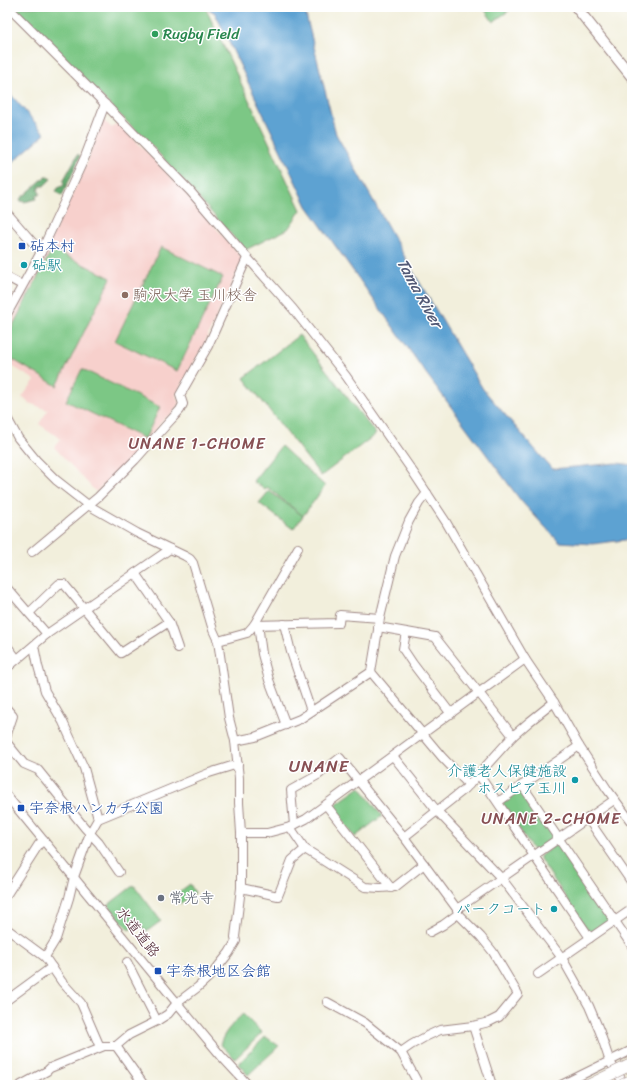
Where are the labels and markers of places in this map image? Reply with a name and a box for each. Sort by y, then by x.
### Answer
place label: Rugby Field [163,21,240,47]
marker: Rugby Field [150,29,160,39]
place label: 砧本村 [30,233,75,259]
marker: 砧本村 [17,241,27,251]
place label: 砧駅 [32,252,62,278]
marker: 砧駅 [19,260,29,270]
place label: 駒沢大学 玉川校舎 [133,282,257,308]
marker: 駒沢大学 玉川校舎 [120,290,130,300]
place label: 介護老人保健施設 ホスピア玉川 [447,758,567,801]
marker: 介護老人保健施設 ホスピア玉川 [570,775,580,785]
place label: 宇奈根ハンカチ公園 [29,795,164,821]
marker: 宇奈根ハンカチ公園 [16,803,26,813]
place label: 常光寺 [169,885,214,911]
marker: 常光寺 [156,893,166,903]
place label: パークコート [456,896,546,922]
marker: パークコート [549,904,559,914]
place label: 宇奈根地区会館 [166,958,271,984]
marker: 宇奈根地区会館 [153,966,163,976]

